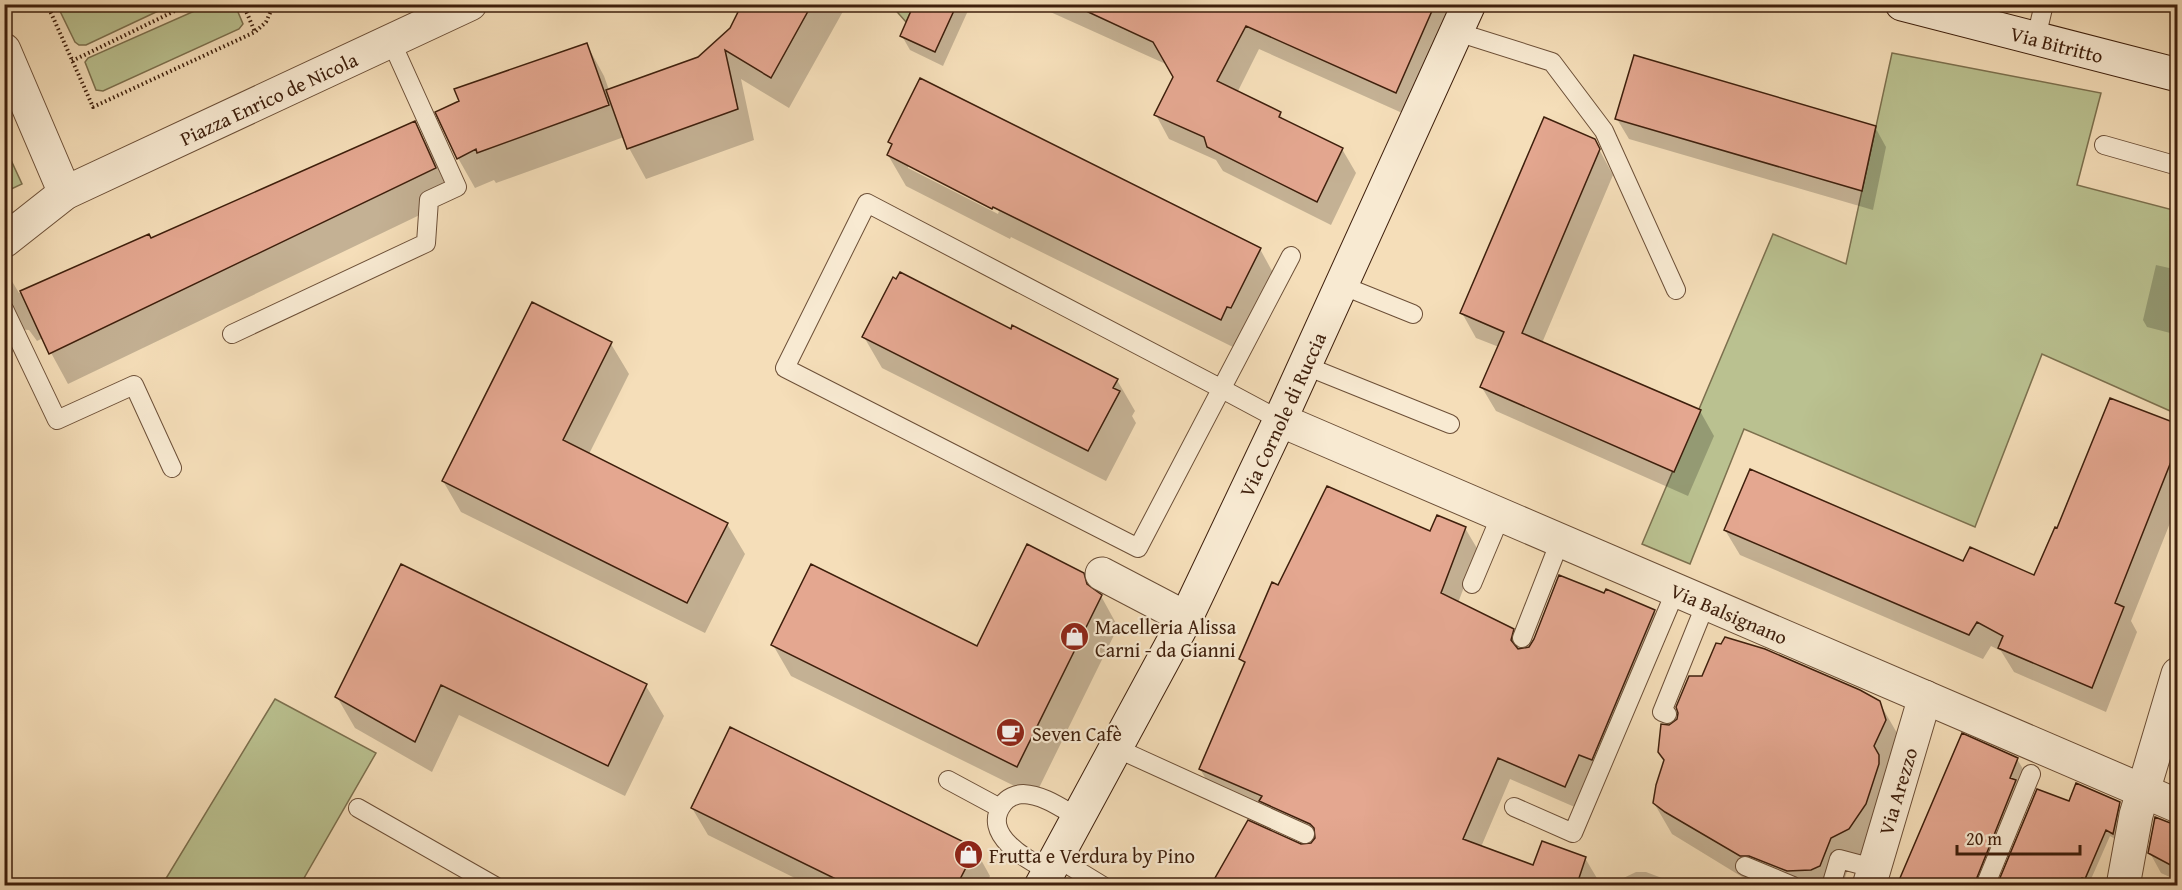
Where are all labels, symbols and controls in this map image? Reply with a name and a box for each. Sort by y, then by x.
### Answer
street label: Via Bitritto [2007,18,2106,70]
street label: Piazza Enrico de Nicola [175,44,363,152]
street label: Via Cornole di Ruccia [1231,327,1333,501]
street label: Via Balsignano [1666,575,1792,651]
place label: Macelleria Alissa Carni - da Gianni [1095,612,1237,664]
shop icon: Macelleria Alissa Carni - da Gianni [1058,621,1090,653]
cafe icon: Seven Cafè [995,717,1027,749]
place label: Seven Cafè [1032,719,1122,748]
street label: Via Arezzo [1870,744,1924,838]
scale bar [1957,818,2080,856]
text: 20 m [1966,825,2002,852]
shop icon: Frutta e Verdura by Pino [952,839,984,871]
place label: Frutta e Verdura by Pino [989,841,1195,870]

